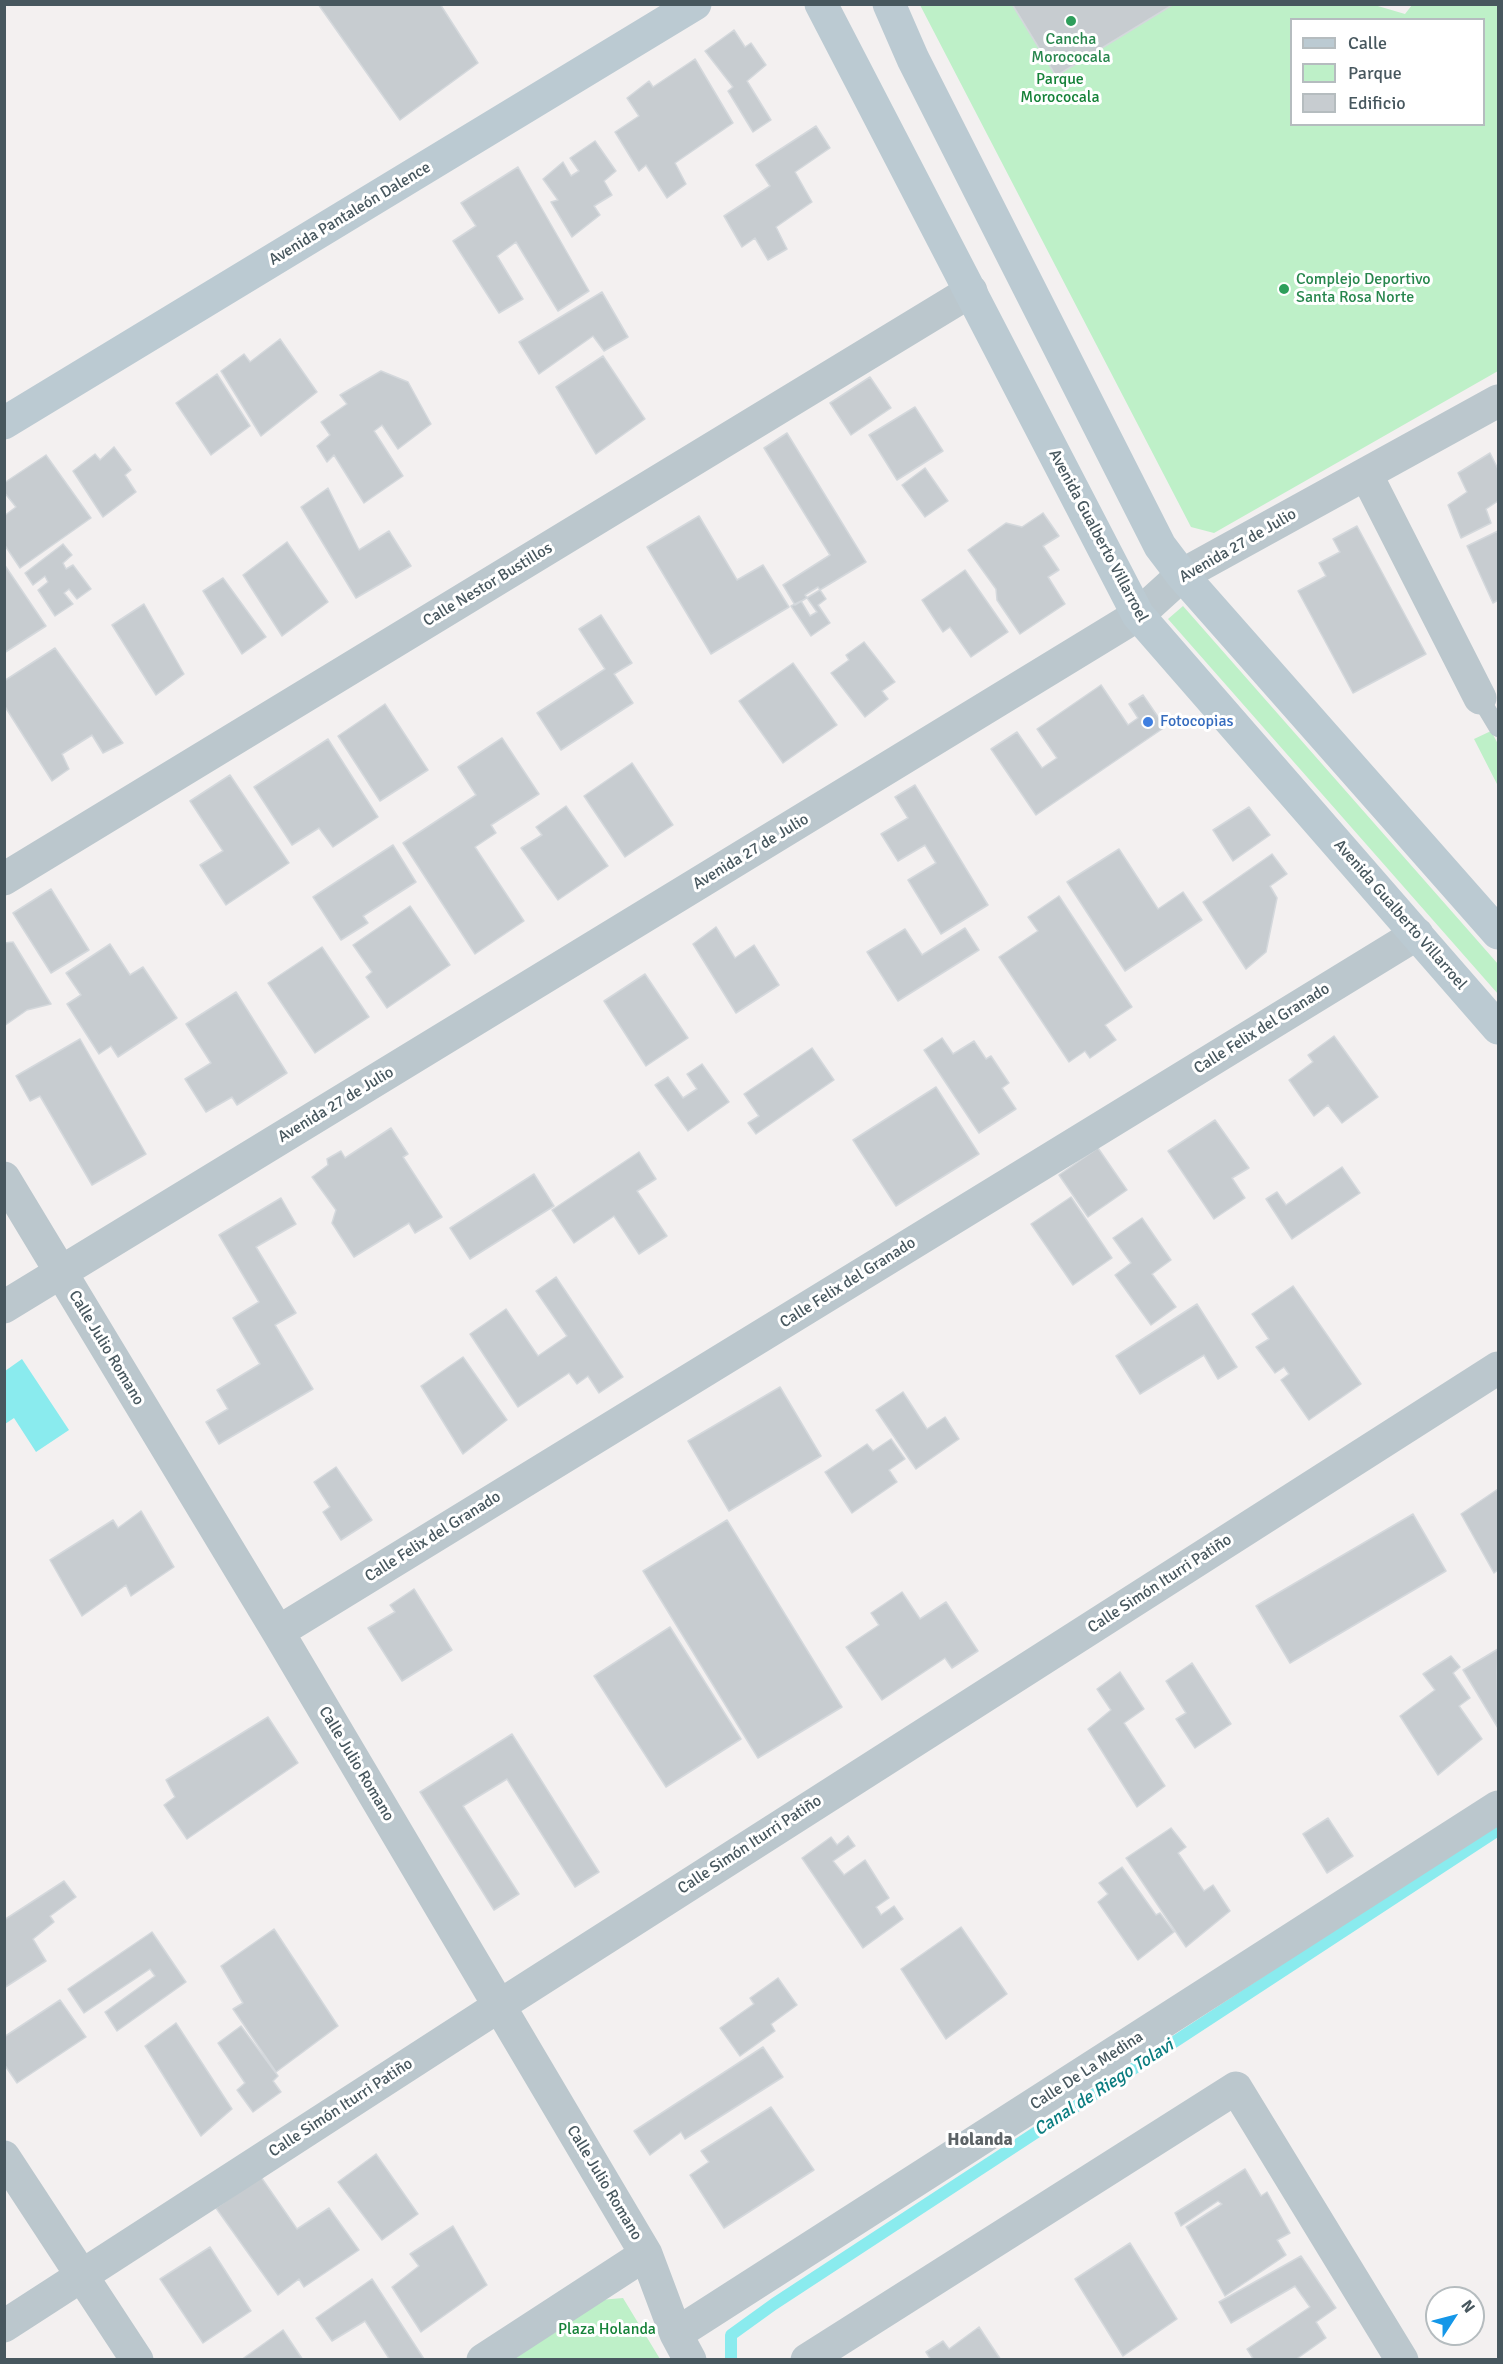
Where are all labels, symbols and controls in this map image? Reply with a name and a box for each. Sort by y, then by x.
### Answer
marker: Cancha Morococala [1064,14,1078,28]
legend [1290,18,1485,126]
place label: Cancha Morococala [1031,30,1111,68]
text: Calle [1348,32,1387,54]
text: Parque [1348,62,1402,84]
park label: Parque Morococala [1020,70,1100,108]
text: Edificio [1348,92,1406,114]
street label: Avenida Pantaleón Dalence [266,158,434,270]
place label: Complejo Deportivo Santa Rosa Norte [1296,270,1431,308]
marker: Complejo Deportivo Santa Rosa Norte [1277,282,1291,296]
street label: Avenida Gualberto Villarroel [1044,446,1152,626]
street label: Avenida 27 de Julio [1176,505,1300,587]
street label: Calle Nestor Bustillos [420,539,556,631]
place label: Fotocopias [1160,712,1234,732]
marker: Fotocopias [1141,715,1155,729]
street label: Avenida 27 de Julio [690,810,812,894]
street label: Avenida Gualberto Villarroel [1329,836,1471,994]
street label: Calle Felix del Granado [1191,979,1333,1079]
street label: Avenida 27 de Julio [275,1063,397,1147]
street label: Calle Felix del Granado [777,1233,919,1333]
street label: Calle Julio Romano [64,1287,148,1409]
street label: Calle Felix del Granado [362,1487,504,1587]
street label: Calle Simón Iturri Patiño [1085,1530,1235,1638]
street label: Calle Julio Romano [314,1703,398,1825]
street label: Calle Simón Iturri Patiño [675,1791,825,1899]
street label: Calle De La Medina [1027,2027,1147,2115]
water label: Canal de Riego Tolavi [1030,2035,1178,2141]
street label: Calle Simón Iturri Patiño [266,2054,416,2162]
street label: Calle Julio Romano [562,2122,646,2244]
district label: Holanda [947,2129,1013,2151]
north arrow [1425,2286,1485,2346]
text: N [1457,2296,1479,2317]
park label: Plaza Holanda [558,2320,656,2340]

